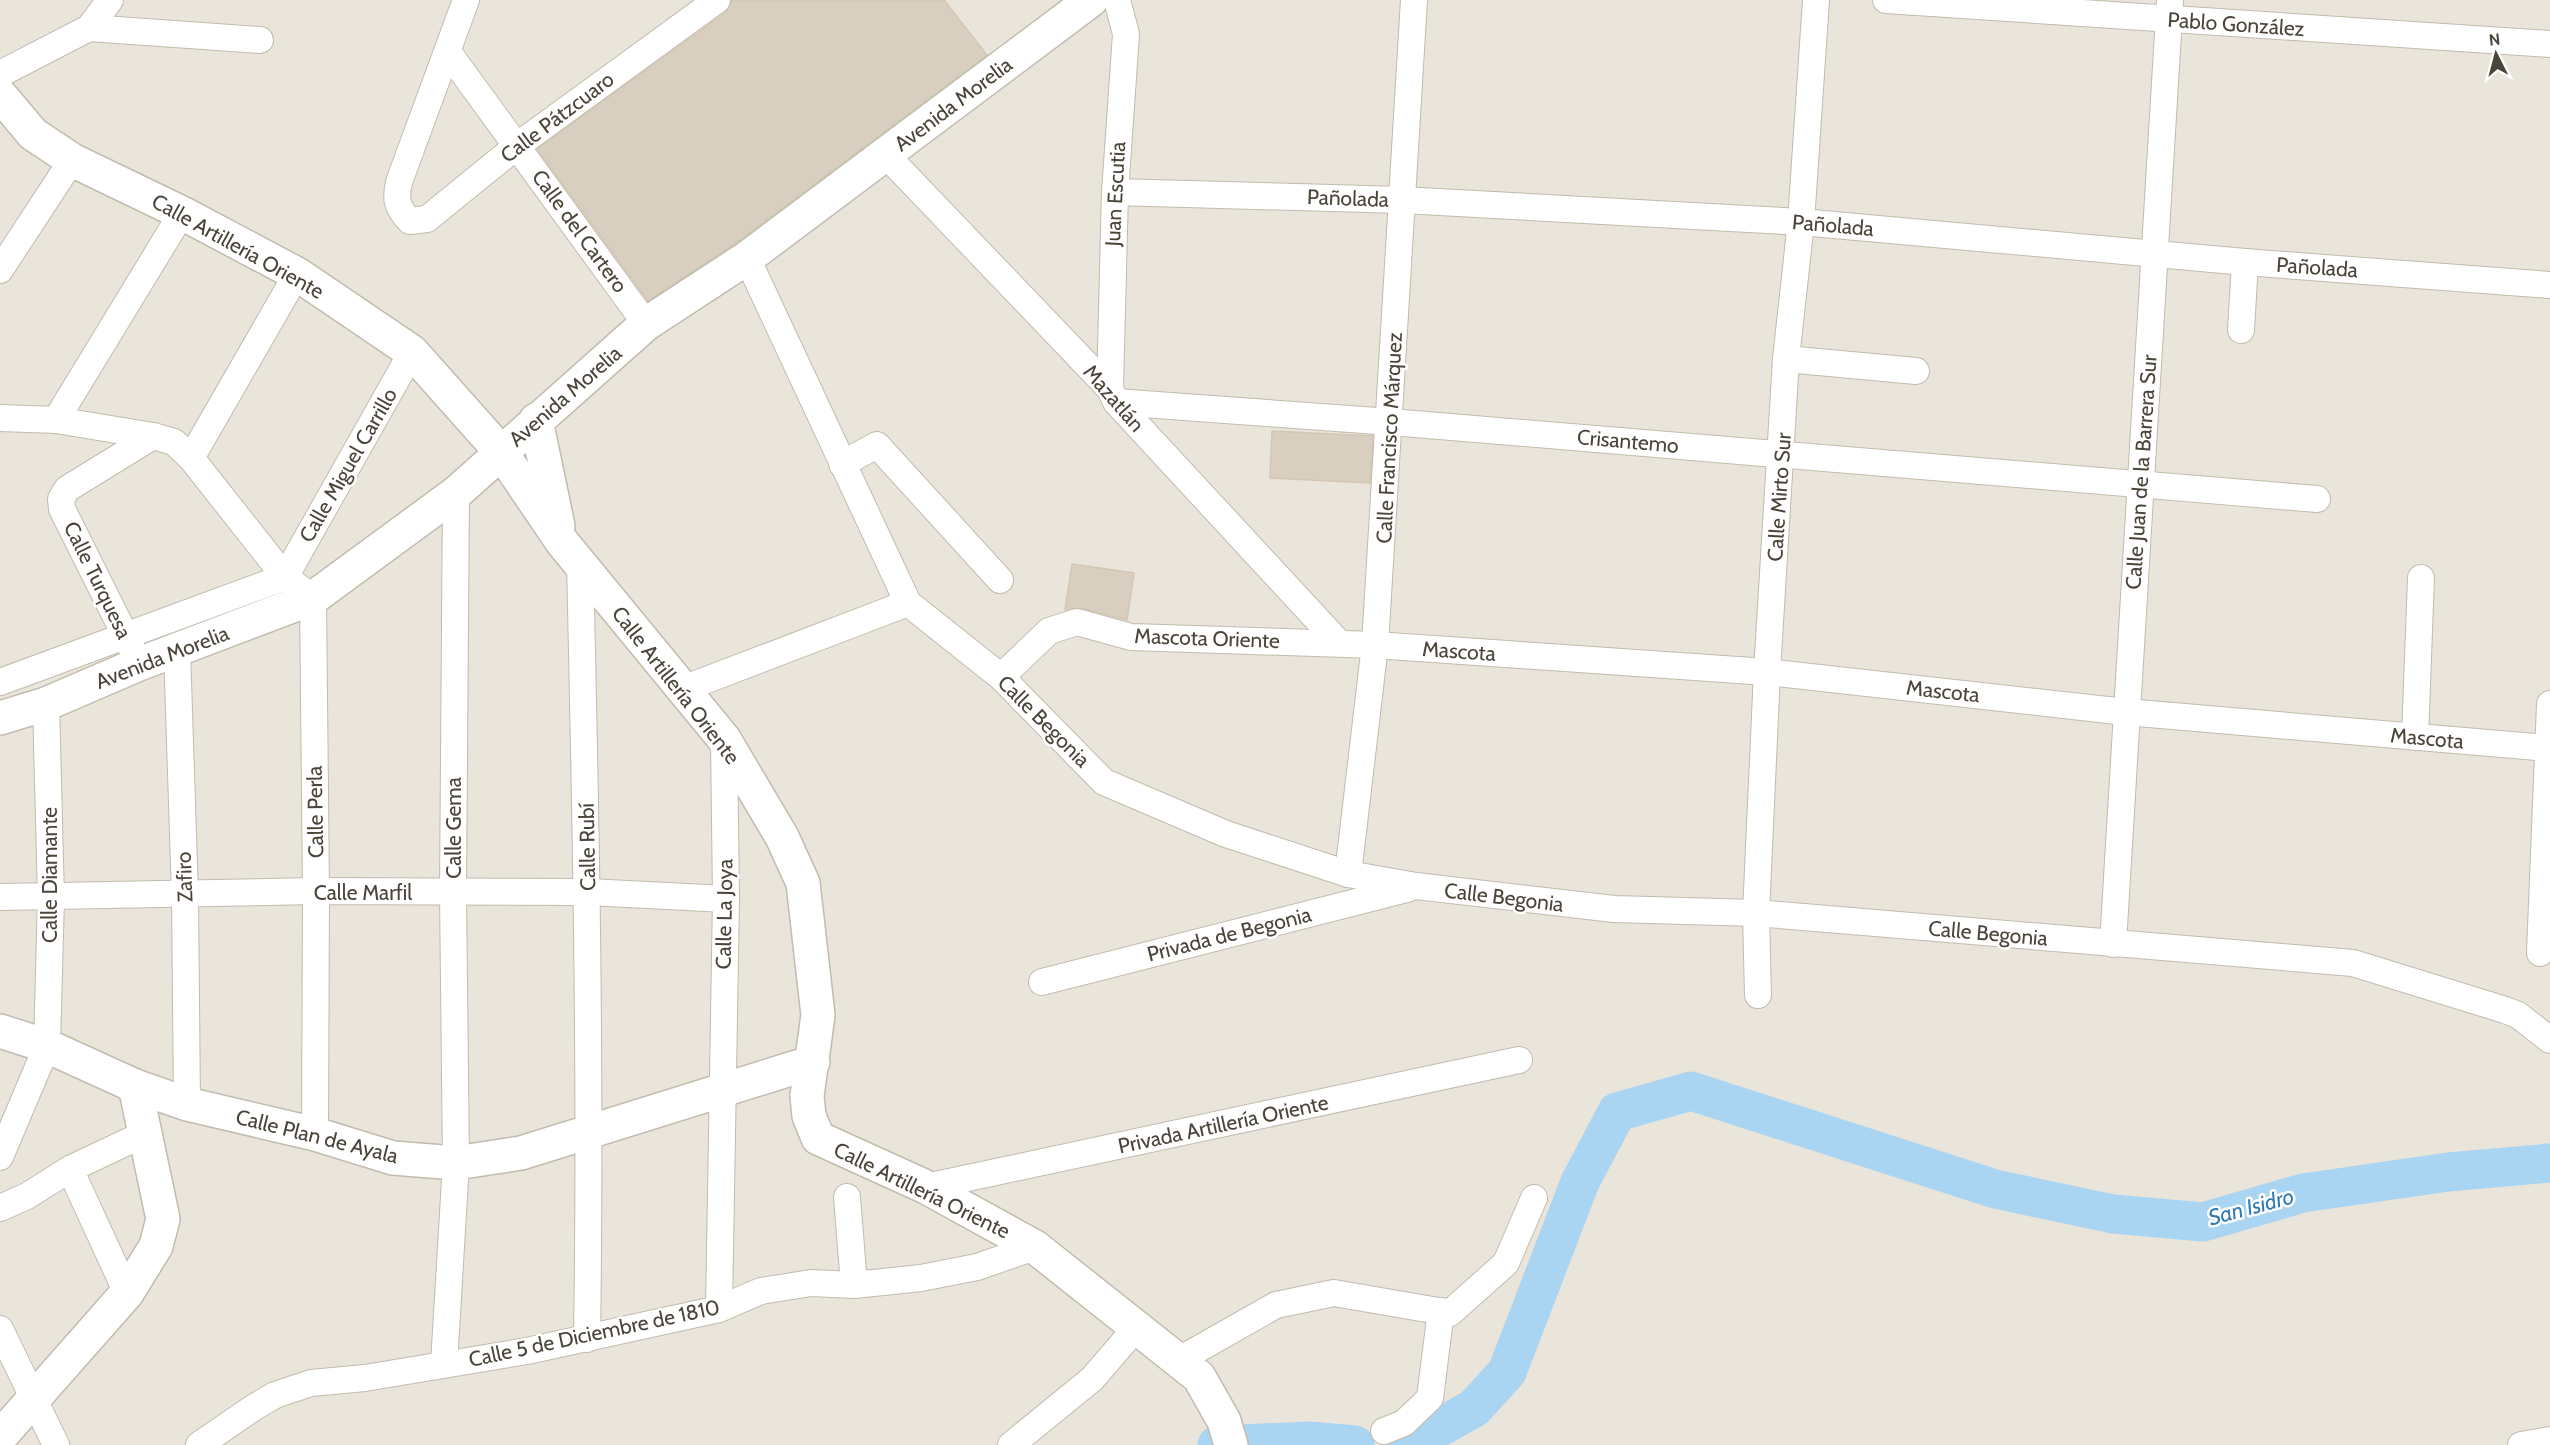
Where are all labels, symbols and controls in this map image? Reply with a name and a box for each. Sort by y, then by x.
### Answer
street label: Pablo González [2167,7,2305,41]
north arrow [2466,24,2526,84]
text: N [2488,30,2501,50]
street label: Avenida Morelia [889,52,1017,156]
street label: Calle Pátzcuaro [496,66,618,168]
street label: Juan Escutia [1100,141,1130,248]
street label: Calle del Cartero [527,165,633,297]
street label: Pañolada [1307,184,1389,212]
street label: Calle Artillería Oriente [148,188,329,304]
street label: Pañolada [1791,209,1875,241]
street label: Pañolada [2275,252,2359,282]
street label: Calle Francisco Márquez [1371,332,1407,544]
street label: Avenida Morelia [504,340,626,452]
street label: Calle Juan de la Barrera Sur [2120,353,2162,590]
street label: Mazatlán [1078,359,1150,437]
street label: Calle Miguel Carrillo [294,384,402,546]
street label: Crisantemo [1576,424,1680,458]
street label: Calle Mirto Sur [1762,431,1796,562]
street label: Calle Turquesa [59,517,137,643]
street label: Calle Artillería Oriente [607,601,745,769]
street label: Avenida Morelia [92,620,232,694]
street label: Mascota Oriente [1134,623,1280,653]
street label: Mascota [1421,636,1497,666]
street label: Calle Begonia [993,670,1095,772]
street label: Mascota [1905,675,1981,707]
street label: Mascota [2389,722,2465,754]
street label: Calle Perla [302,766,328,858]
street label: Calle Gema [441,777,466,879]
street label: Calle Rubí [574,802,600,891]
street label: Calle Diamante [37,807,62,943]
street label: Zafiro [171,851,197,903]
street label: Calle La Joya [711,859,737,969]
street label: Calle Begonia [1443,877,1565,917]
street label: Calle Marfil [314,880,412,905]
street label: Privada de Begonia [1144,902,1314,966]
street label: Calle Begonia [1927,915,2049,951]
street label: Privada Artillería Oriente [1116,1089,1331,1159]
street label: Calle Plan de Ayala [233,1104,401,1168]
street label: Calle Artillería Oriente [830,1136,1014,1244]
water label: San Isidro [2205,1183,2297,1231]
street label: Calle 5 de Diciembre de 1810 [466,1294,722,1372]

